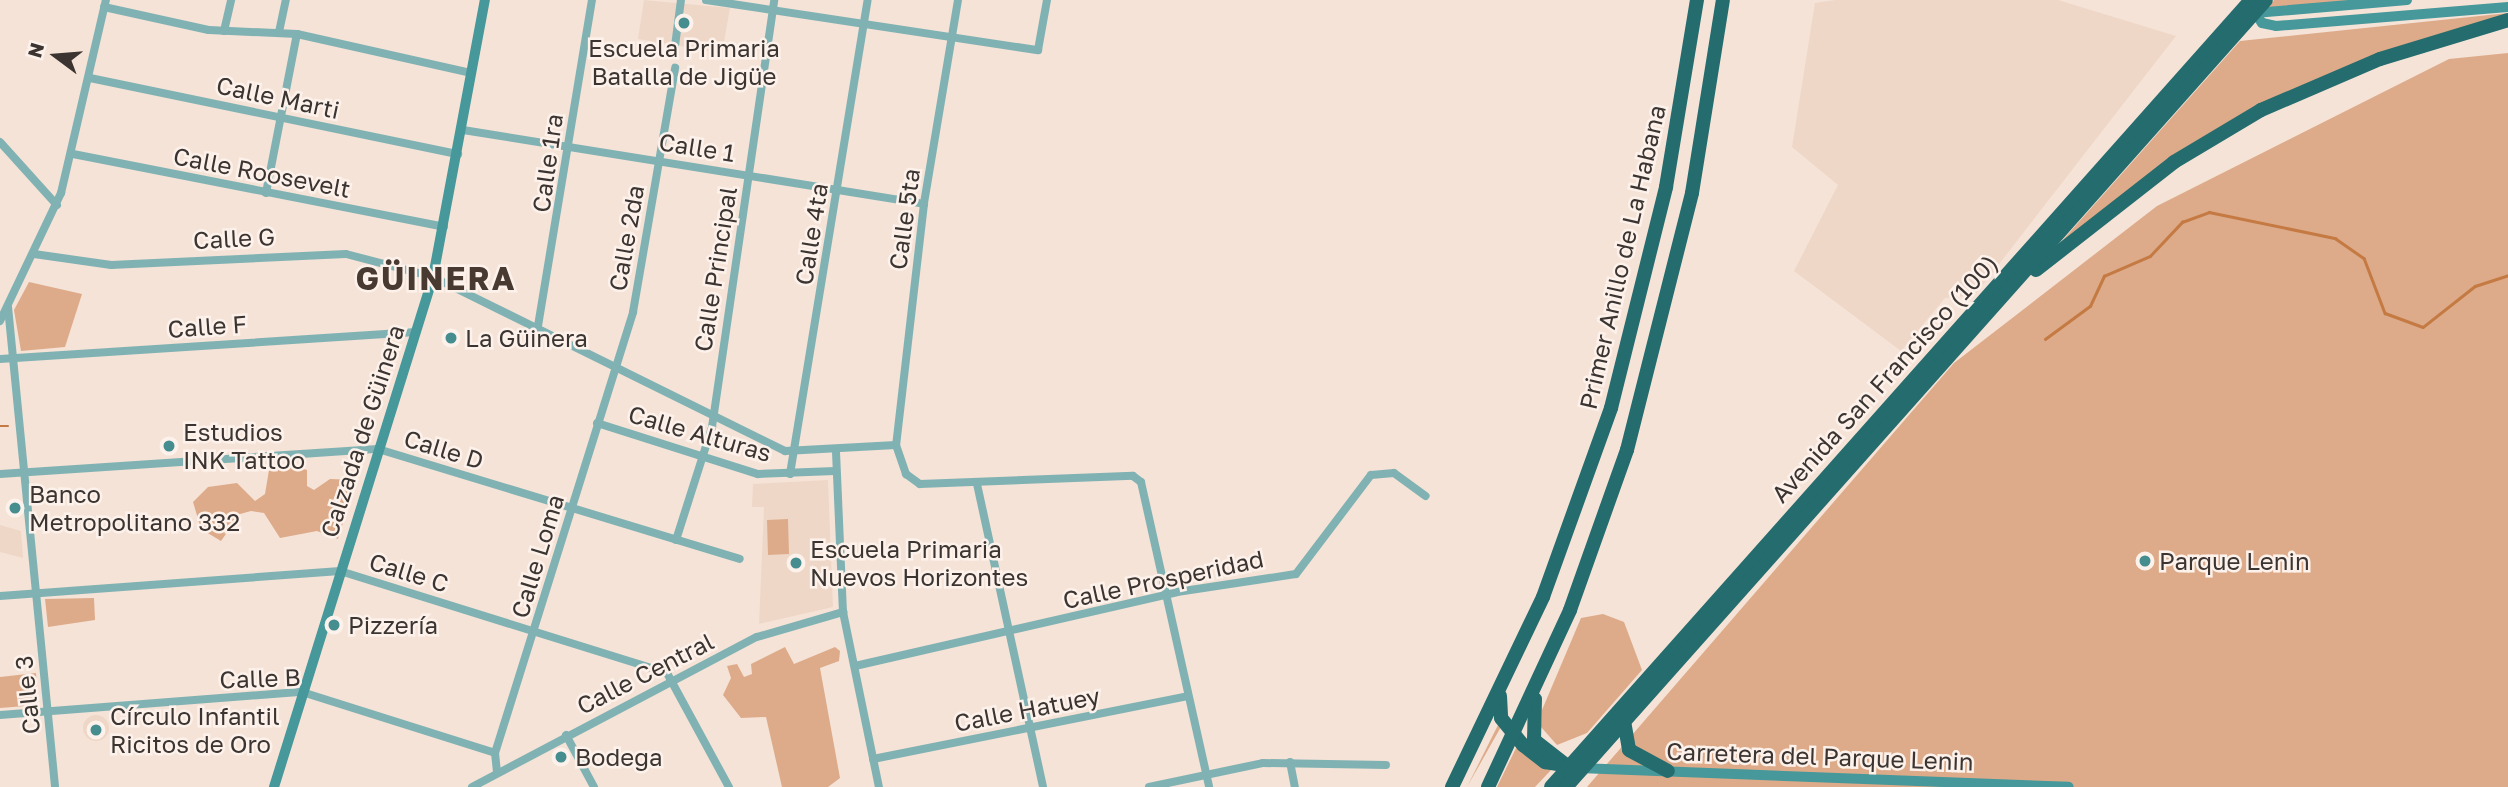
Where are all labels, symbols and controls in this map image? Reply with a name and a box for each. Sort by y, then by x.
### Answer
marker: Escuela Primaria Batalla de Jigüe [676,15,692,31]
north arrow [21,21,91,91]
place label: Escuela Primaria Batalla de Jigüe [588,34,780,90]
text: N [22,40,48,60]
street label: Calle Marti [214,70,342,124]
street label: Primer Anillo de La Habana [1573,102,1671,412]
street label: Calle 1ra [526,112,568,214]
street label: Calle 1 [657,127,737,167]
street label: Calle Roosevelt [171,141,353,203]
street label: Calle 5ta [883,166,925,272]
street label: Calle 4ta [789,181,833,287]
street label: Calle 2da [603,183,649,293]
street label: Calle Principal [688,184,742,354]
street label: Calle G [192,221,276,255]
street label: Avenida San Francisco (100) [1765,248,2003,508]
district label: GÜINERA [356,259,516,297]
street label: Calle F [166,309,248,343]
street label: Calzada de Güinera [314,321,410,541]
place label: La Güinera [465,324,588,352]
marker: La Güinera [443,330,459,346]
street label: Calle Alturas [625,399,775,467]
place label: Estudios INK Tattoo [183,418,305,474]
street label: Calle D [401,423,487,475]
marker: Estudios INK Tattoo [161,438,177,454]
place label: Banco Metropolitano 332 [29,480,240,536]
street label: Calle Loma [505,491,569,621]
marker: Banco Metropolitano 332 [7,500,23,516]
place label: Escuela Primaria Nuevos Horizontes [810,535,1028,591]
street label: Calle Prosperidad [1060,544,1266,614]
street label: Calle C [366,546,452,598]
place label: Parque Lenin [2159,547,2310,575]
marker: Parque Lenin [2137,553,2153,569]
marker: Escuela Primaria Nuevos Horizontes [788,555,804,571]
place label: Pizzería [348,611,438,639]
marker: Pizzería [326,617,342,633]
street label: Calle Central [572,626,718,720]
street label: Calle 3 [9,654,45,736]
street label: Calle B [219,662,301,694]
street label: Calle Hatuey [952,681,1102,737]
place label: Círculo Infantil Ricitos de Oro [110,702,280,758]
marker: Círculo Infantil Ricitos de Oro [88,722,104,738]
street label: Carretera del Parque Lenin [1666,736,1974,776]
place label: Bodega [575,743,662,771]
marker: Bodega [553,749,569,765]

